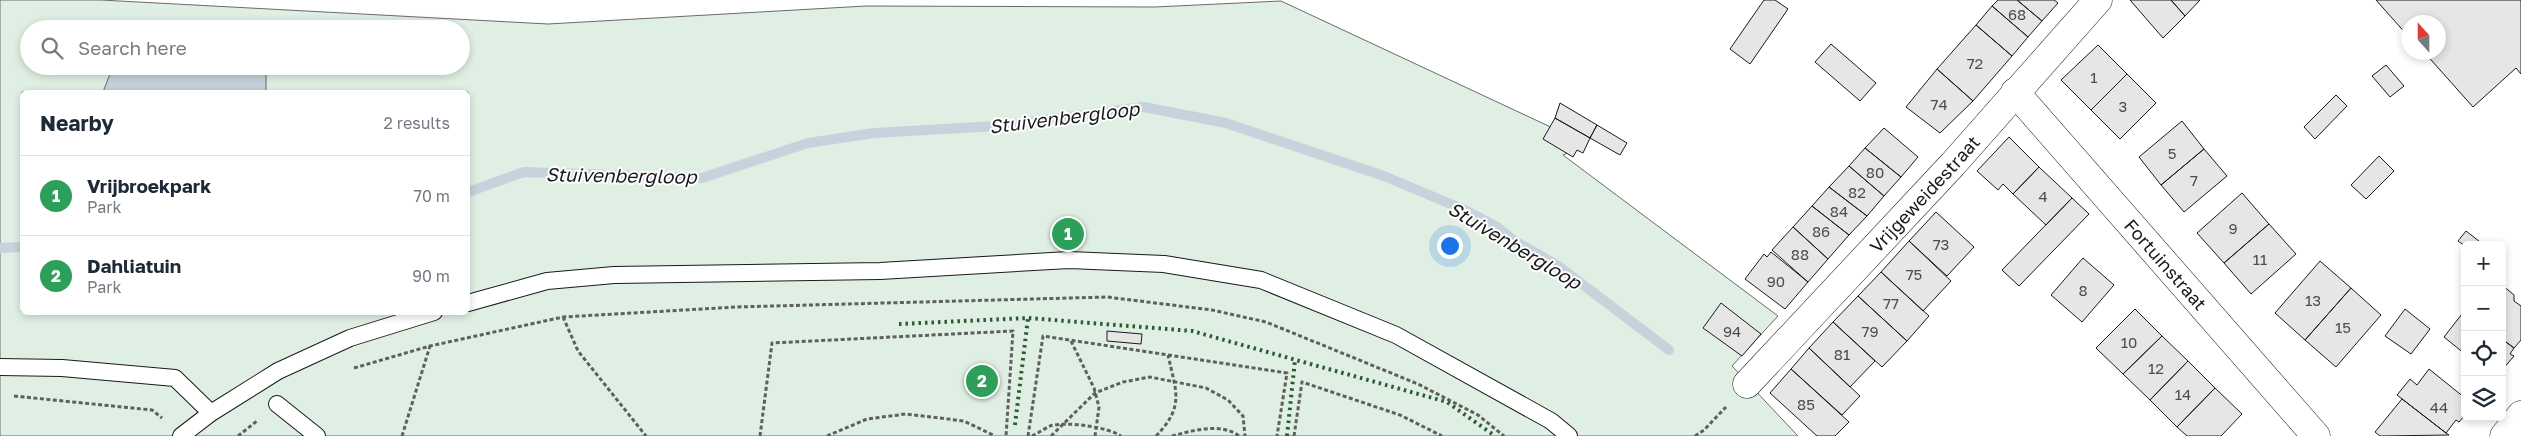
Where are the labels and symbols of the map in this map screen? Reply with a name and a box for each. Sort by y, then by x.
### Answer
house number: 68 [2008,5,2026,23]
north arrow [2401,15,2446,60]
house number: 72 [1967,54,1983,72]
house number: 1 [2090,68,2098,86]
house number: 74 [1930,95,1948,113]
water label: Stuivenbergloop [988,96,1142,138]
house number: 3 [2119,97,2127,115]
street label: Vrijgeweidestraat [1865,131,1984,257]
house number: 5 [2168,144,2176,162]
water label: Stuivenbergloop [545,162,698,188]
house number: 80 [1866,163,1884,181]
house number: 7 [2190,171,2198,189]
house number: 82 [1848,183,1866,201]
house number: 4 [2038,187,2048,205]
water label: Stuivenbergloop [1444,196,1587,294]
house number: 84 [1830,202,1848,220]
street label: Fortuinstraat [2120,214,2212,314]
pin: 1 [1052,215,1084,253]
house number: 9 [2228,219,2238,237]
house number: 86 [1812,222,1830,240]
your location [1437,233,1463,259]
house number: 73 [1933,235,1949,253]
house number: 88 [1791,245,1809,263]
house number: 11 [2253,250,2267,268]
house number: 75 [1906,265,1922,283]
house number: 90 [1767,272,1785,290]
house number: 8 [2078,281,2088,299]
house number: 13 [2305,291,2321,309]
house number: 77 [1883,294,1899,312]
house number: 15 [2335,318,2351,336]
house number: 94 [1723,322,1741,340]
house number: 79 [1861,322,1879,340]
house number: 10 [2121,333,2137,351]
house number: 81 [1834,345,1850,363]
house number: 12 [2148,359,2164,377]
pin: 2 [966,362,998,400]
house number: 14 [2175,385,2191,403]
house number: 85 [1797,395,1815,413]
house number: 44 [2430,398,2448,416]

